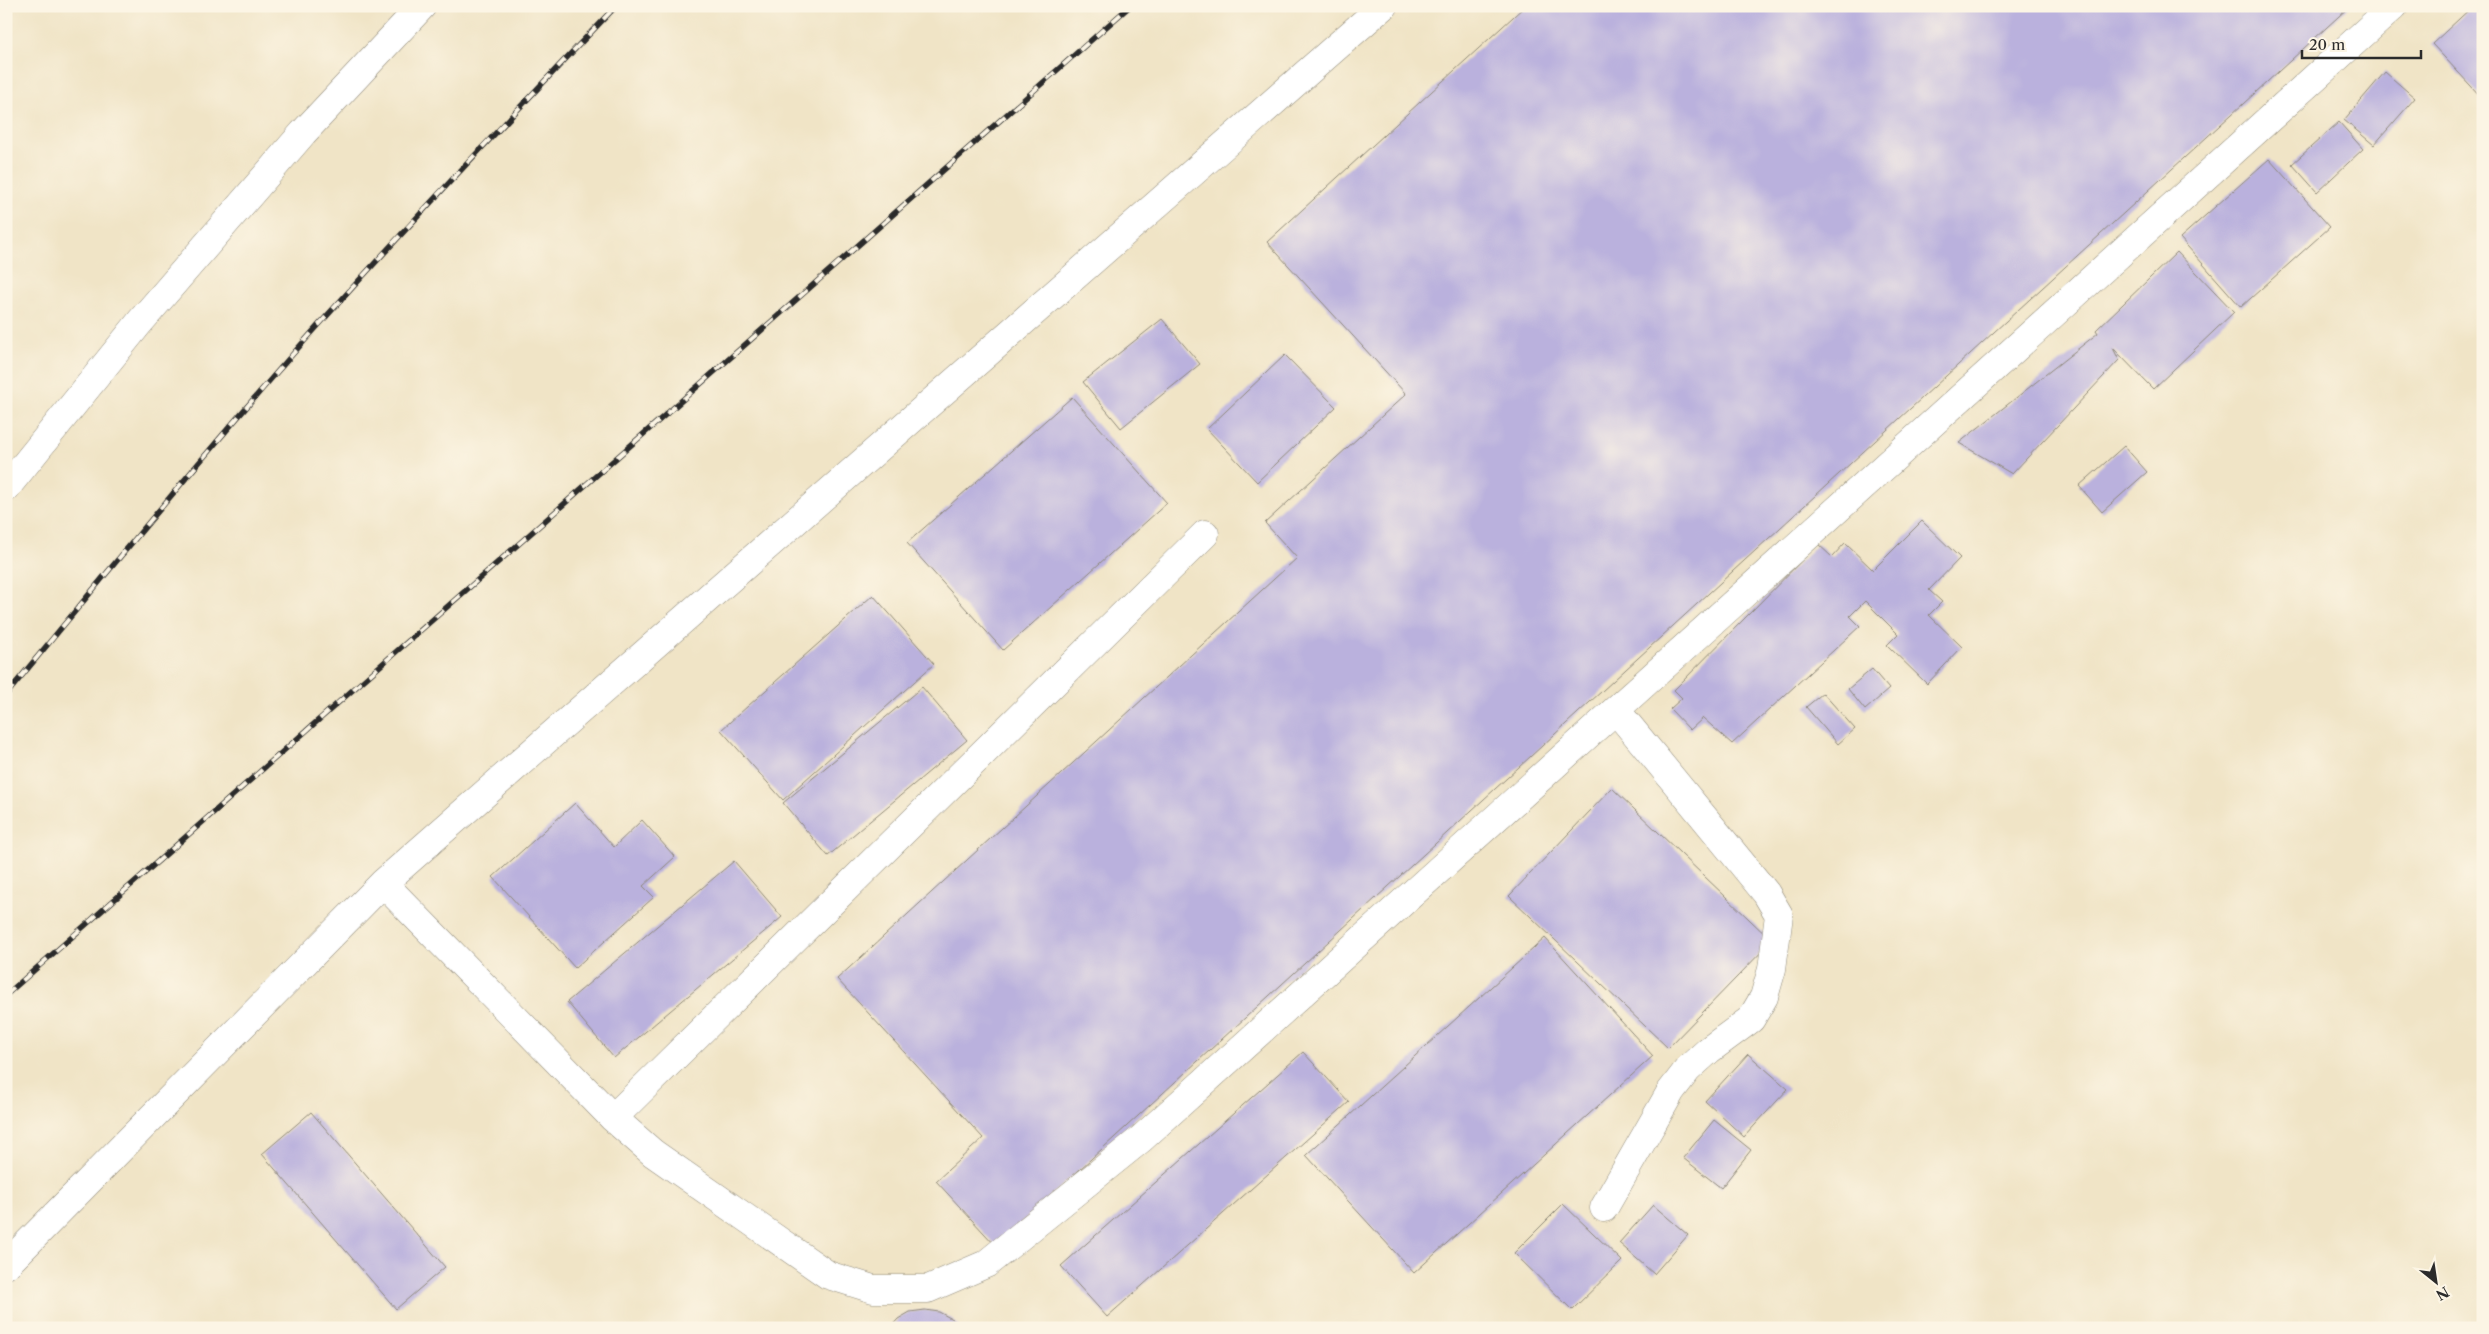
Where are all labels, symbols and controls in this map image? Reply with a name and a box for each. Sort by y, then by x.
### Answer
scale bar [2302,28,2420,60]
text: 20 m [2309,35,2345,54]
north arrow [2412,1256,2462,1306]
text: N [2433,1282,2452,1304]

